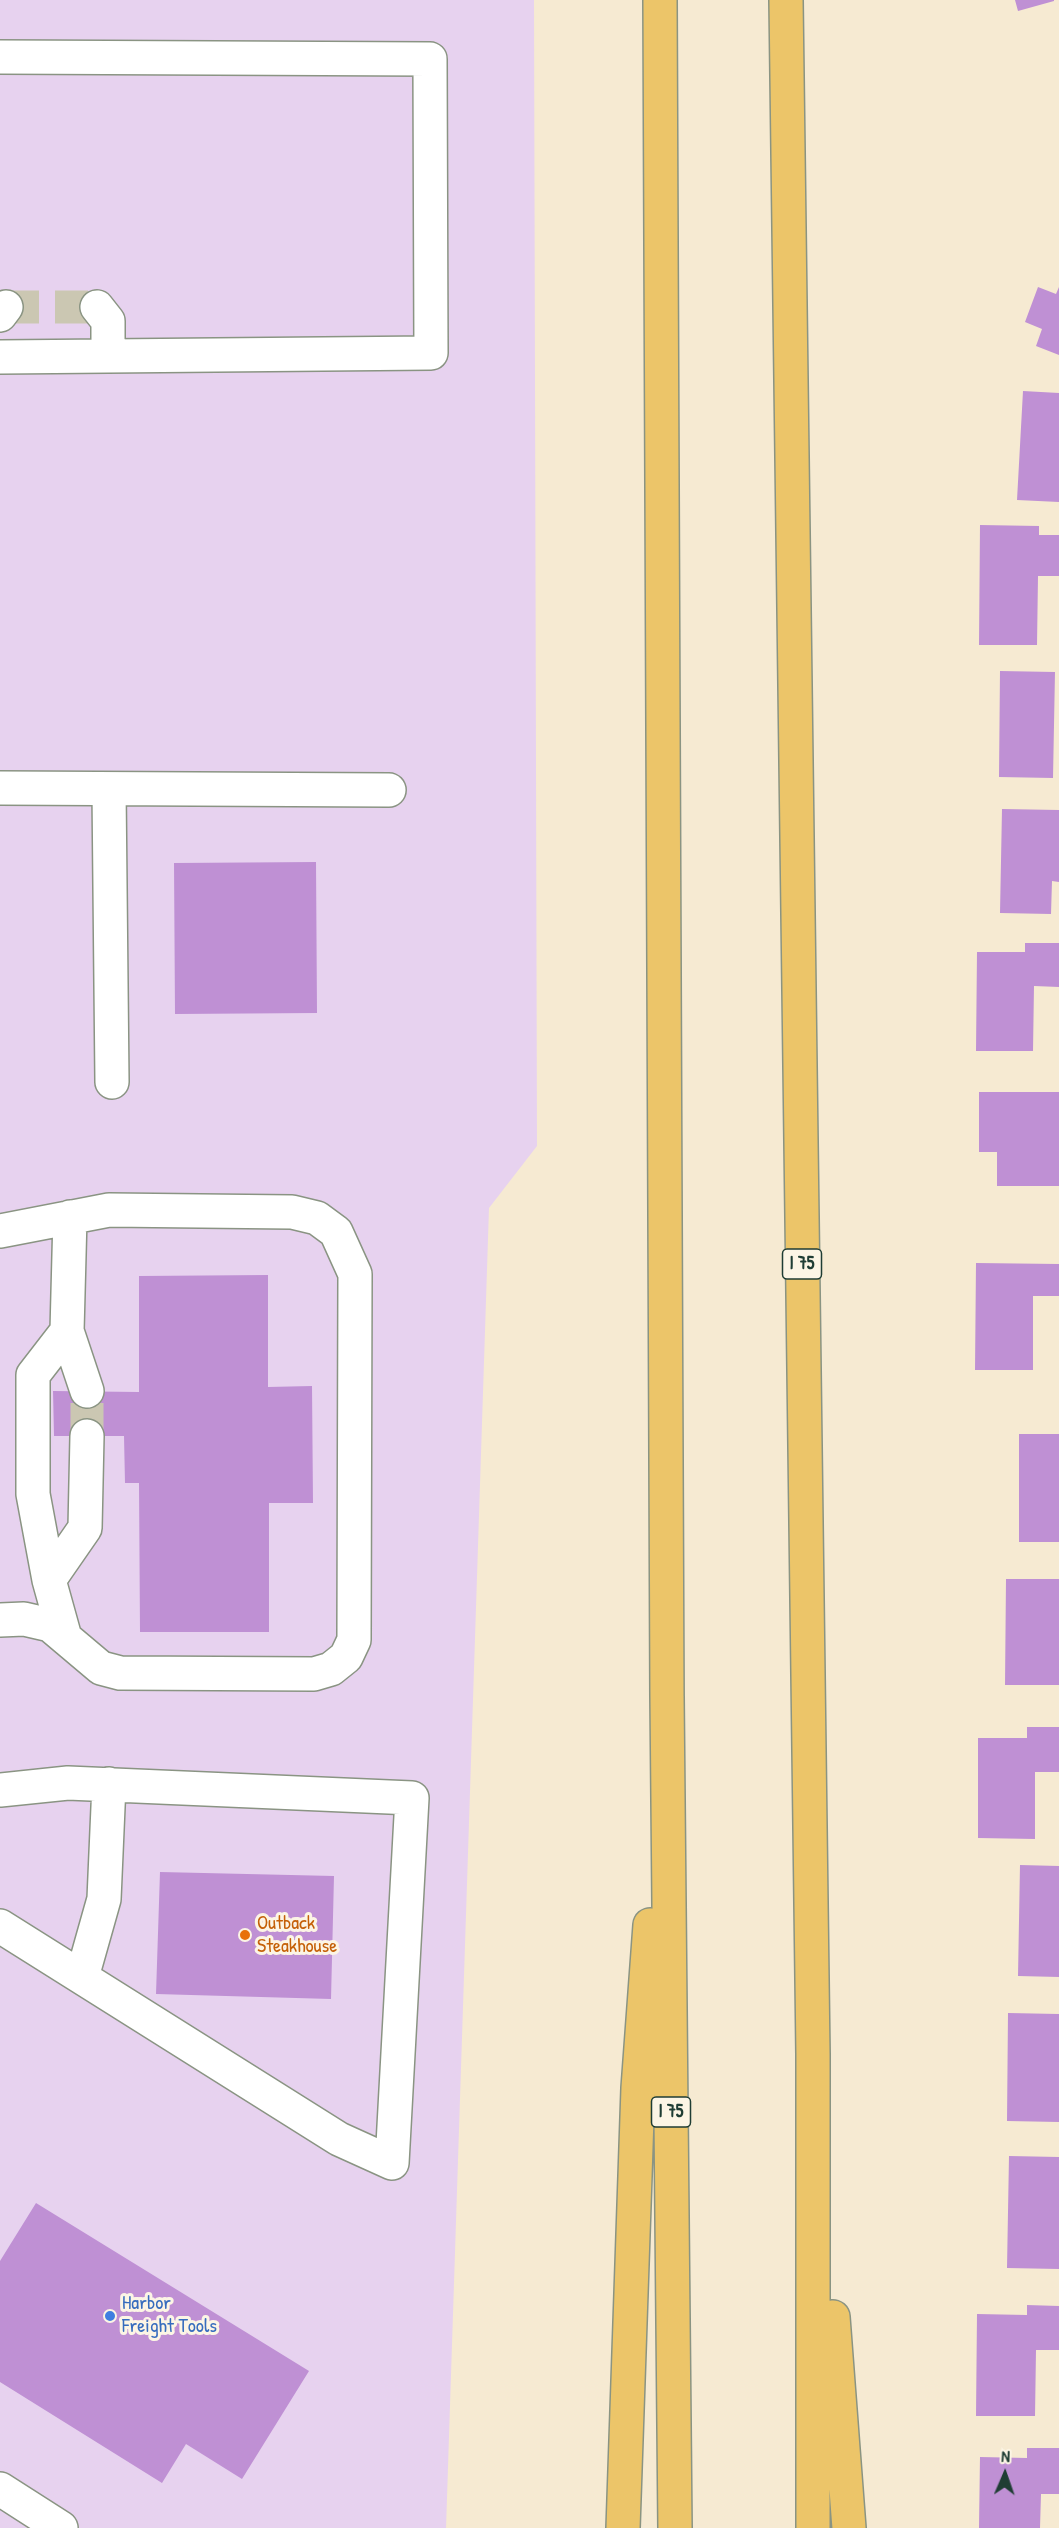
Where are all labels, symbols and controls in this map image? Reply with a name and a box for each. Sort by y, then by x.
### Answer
road number: I 75 [782,1249,822,1279]
place label: Outback Steakhouse [257,1912,337,1959]
marker: Outback Steakhouse [238,1928,252,1942]
road number: I 75 [652,2097,690,2127]
place label: Harbor Freight Tools [122,2292,217,2339]
marker: Harbor Freight Tools [103,2309,117,2323]
north arrow [975,2444,1035,2504]
text: N [1001,2445,1010,2467]

